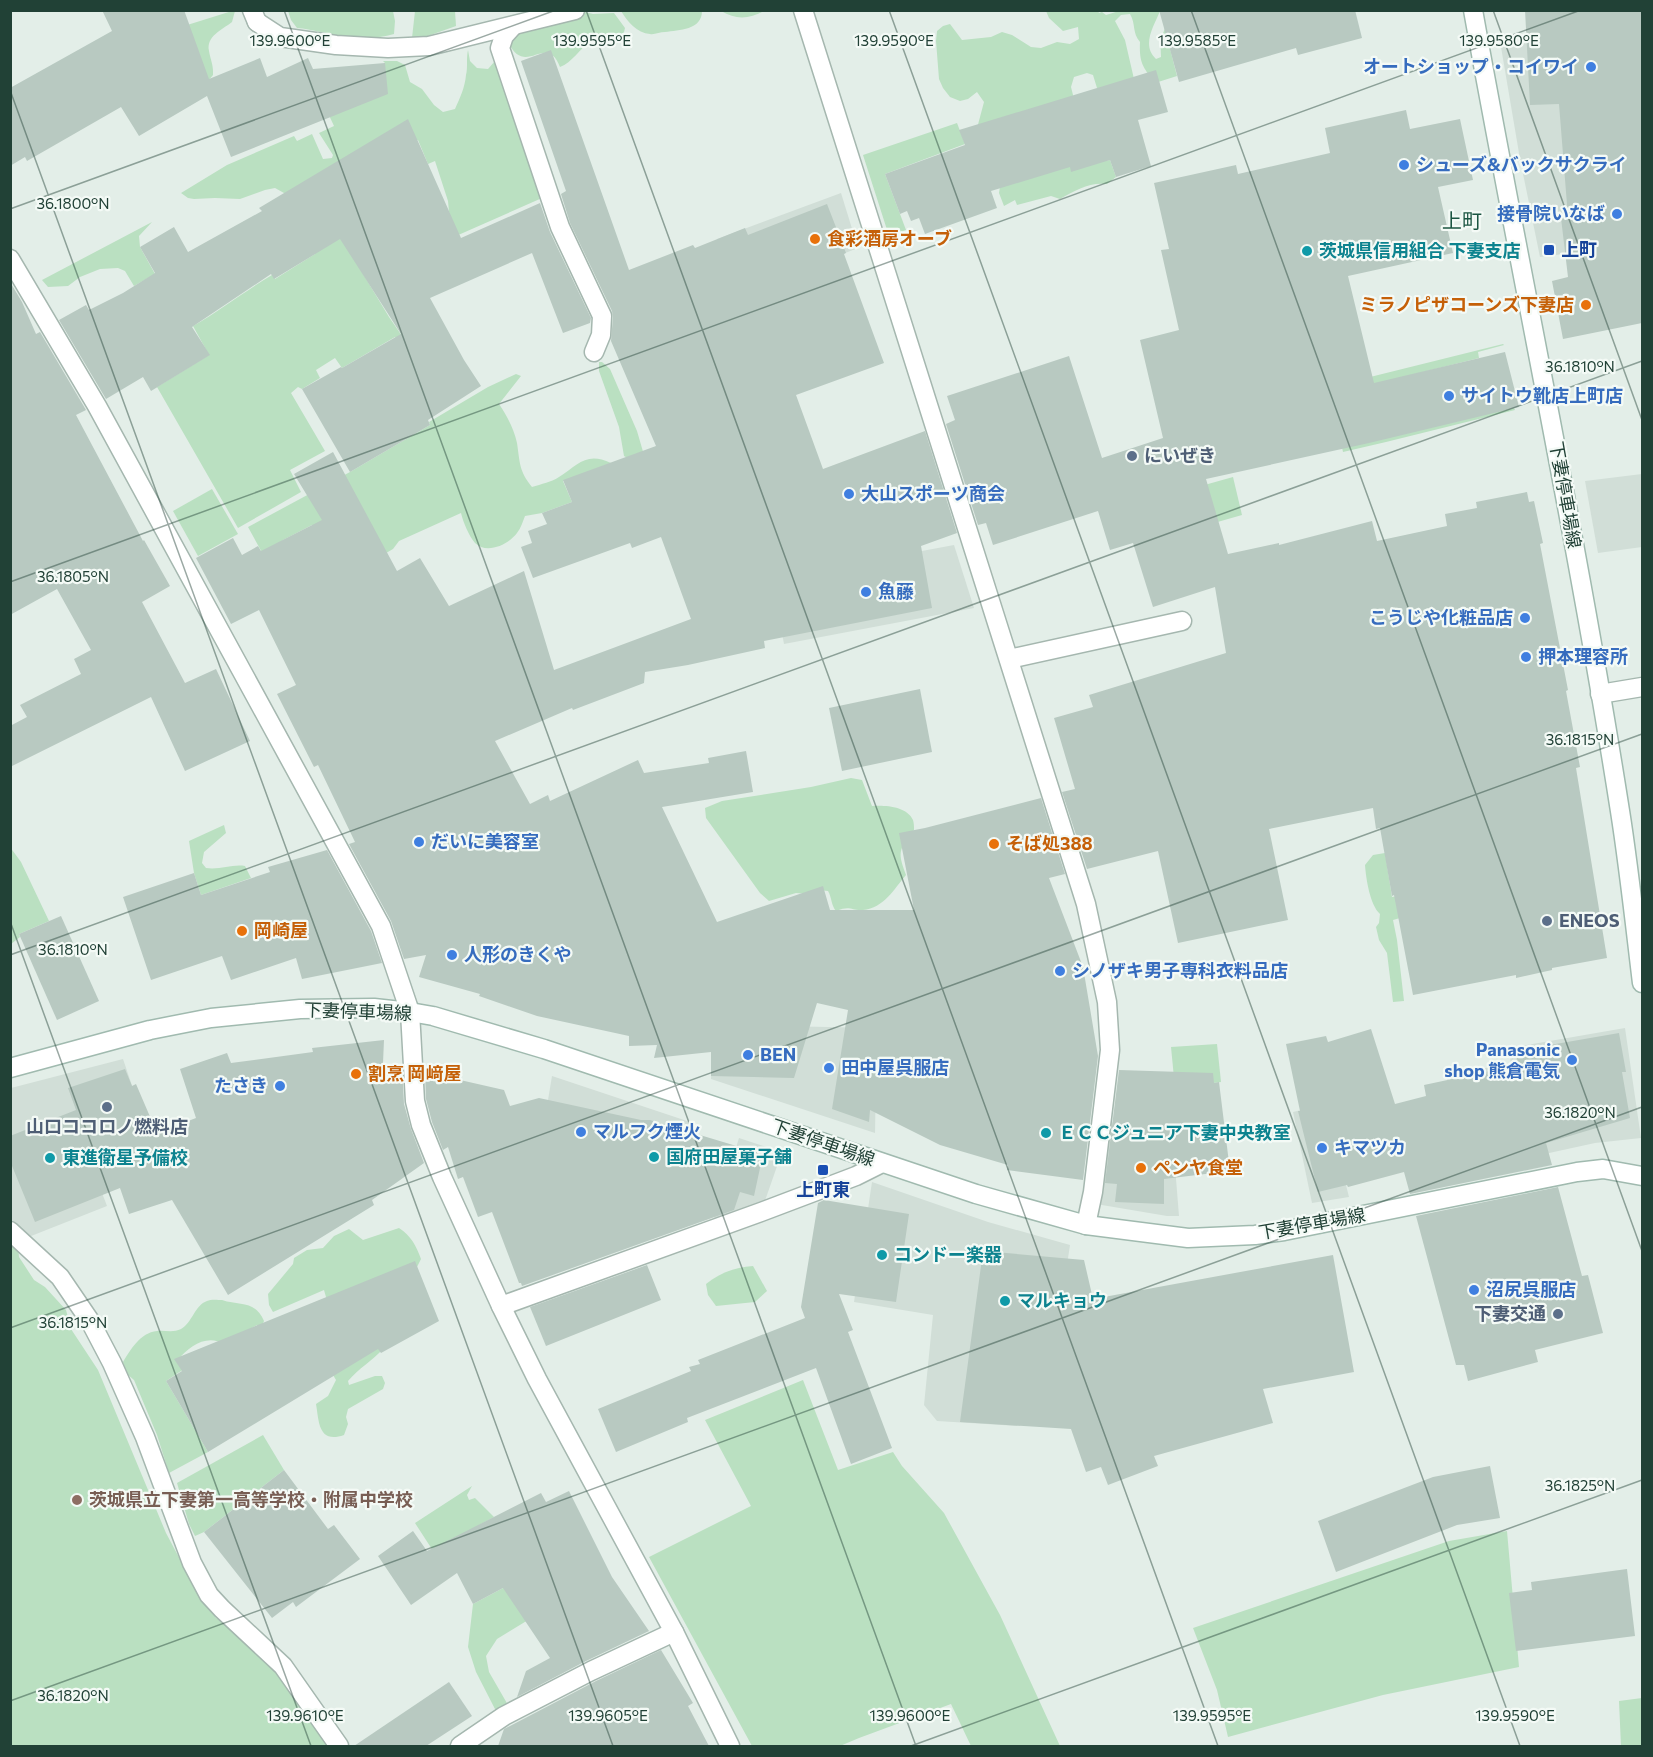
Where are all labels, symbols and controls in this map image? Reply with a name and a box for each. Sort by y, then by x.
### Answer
text: 139.9600°E [250,31,331,49]
text: 139.9595°E [553,31,631,49]
text: 139.9590°E [854,31,934,49]
text: 139.9585°E [1158,31,1236,49]
text: 139.9580°E [1459,31,1539,49]
place label: オートショップ・コイワイ [1363,55,1579,77]
marker: オートショップ・コイワイ [1584,60,1598,74]
place label: シューズ&バックサクライ [1416,153,1627,175]
marker: シューズ&バックサクライ [1397,158,1411,172]
text: 36.1800°N [36,194,110,212]
place label: 接骨院いなば [1497,202,1605,224]
marker: 接骨院いなば [1610,207,1624,221]
district label: 上町 [1442,208,1482,232]
place label: 食彩酒房オーブ [827,227,952,249]
marker: 食彩酒房オーブ [808,232,822,246]
place label: 上町 [1561,238,1597,260]
place label: 茨城県信用組合 下妻支店 [1319,239,1520,261]
marker: 上町 [1542,243,1556,257]
marker: 茨城県信用組合 下妻支店 [1300,244,1314,258]
place label: ミラノピザコーンズ下妻店 [1360,293,1574,315]
marker: ミラノピザコーンズ下妻店 [1579,298,1593,312]
text: 36.1810°N [1545,357,1615,375]
place label: サイトウ靴店上町店 [1461,384,1623,406]
marker: サイトウ靴店上町店 [1442,389,1456,403]
street label: 下妻停車場線 [1546,440,1586,550]
place label: にいぜき [1144,444,1216,466]
marker: にいぜき [1125,449,1139,463]
place label: 大山スポーツ商会 [861,482,1005,504]
marker: 大山スポーツ商会 [842,487,856,501]
text: 36.1805°N [37,567,109,585]
place label: 魚藤 [878,580,914,602]
marker: 魚藤 [859,585,873,599]
place label: こうじや化粧品店 [1369,606,1513,628]
marker: こうじや化粧品店 [1518,611,1532,625]
place label: 押本理容所 [1538,645,1628,667]
marker: 押本理容所 [1519,650,1533,664]
text: 36.1815°N [1546,730,1614,748]
place label: だいに美容室 [431,830,539,852]
place label: そば処388 [1006,832,1093,854]
marker: だいに美容室 [412,835,426,849]
marker: そば処388 [987,837,1001,851]
place label: ENEOS [1559,909,1620,931]
marker: ENEOS [1540,914,1554,928]
place label: 岡崎屋 [254,919,308,941]
marker: 岡崎屋 [235,924,249,938]
text: 36.1810°N [38,940,108,958]
place label: 人形のきくや [464,943,571,965]
marker: 人形のきくや [445,948,459,962]
place label: シノザキ男子専科衣料品店 [1072,959,1288,981]
marker: シノザキ男子専科衣料品店 [1053,964,1067,978]
street label: 下妻停車場線 [304,998,412,1024]
place label: Panasonic shop 熊倉電気 [1444,1038,1560,1081]
place label: BEN [760,1043,796,1065]
marker: BEN [741,1048,755,1062]
marker: Panasonic shop 熊倉電気 [1565,1053,1579,1067]
place label: 田中屋呉服店 [841,1056,949,1078]
marker: 田中屋呉服店 [822,1061,836,1075]
place label: 割烹 岡﨑屋 [368,1062,461,1084]
marker: 割烹 岡﨑屋 [349,1067,363,1081]
place label: たさき [214,1074,268,1096]
marker: たさき [273,1079,287,1093]
marker: 山口ココロノ燃料店 [100,1100,114,1114]
text: 36.1820°N [1544,1103,1616,1121]
street label: 下妻停車場線 [769,1114,878,1170]
place label: 山口ココロノ燃料店 [26,1115,188,1137]
place label: マルフク煙火 [593,1120,701,1142]
place label: ＥＣＣジュニア下妻中央教室 [1058,1121,1291,1143]
marker: マルフク煙火 [574,1125,588,1139]
marker: ＥＣＣジュニア下妻中央教室 [1039,1126,1053,1140]
place label: キマツカ [1334,1136,1406,1158]
marker: キマツカ [1315,1141,1329,1155]
place label: 国府田屋菓子舗 [666,1145,792,1167]
place label: 東進衛星予備校 [62,1146,188,1168]
marker: 国府田屋菓子舗 [647,1150,661,1164]
marker: 東進衛星予備校 [43,1151,57,1165]
place label: ペンヤ食堂 [1153,1156,1243,1178]
marker: ペンヤ食堂 [1134,1161,1148,1175]
marker: 上町東 [816,1163,830,1177]
place label: 上町東 [796,1178,850,1200]
street label: 下妻停車場線 [1257,1203,1367,1243]
place label: コンドー楽器 [894,1243,1002,1265]
marker: コンドー楽器 [875,1248,889,1262]
place label: 沼尻呉服店 [1486,1278,1576,1300]
marker: 沼尻呉服店 [1467,1283,1481,1297]
place label: マルキョウ [1017,1289,1107,1311]
marker: マルキョウ [998,1294,1012,1308]
place label: 下妻交通 [1474,1302,1546,1324]
marker: 下妻交通 [1551,1307,1565,1321]
text: 36.1815°N [39,1313,107,1331]
text: 36.1825°N [1545,1476,1615,1494]
place label: 茨城県立下妻第一高等学校・附属中学校 [89,1488,413,1510]
marker: 茨城県立下妻第一高等学校・附属中学校 [70,1493,84,1507]
text: 36.1820°N [37,1686,109,1704]
text: 139.9610°E [266,1706,344,1724]
text: 139.9605°E [568,1706,648,1724]
text: 139.9600°E [870,1706,951,1724]
text: 139.9595°E [1173,1706,1251,1724]
text: 139.9590°E [1475,1706,1555,1724]

